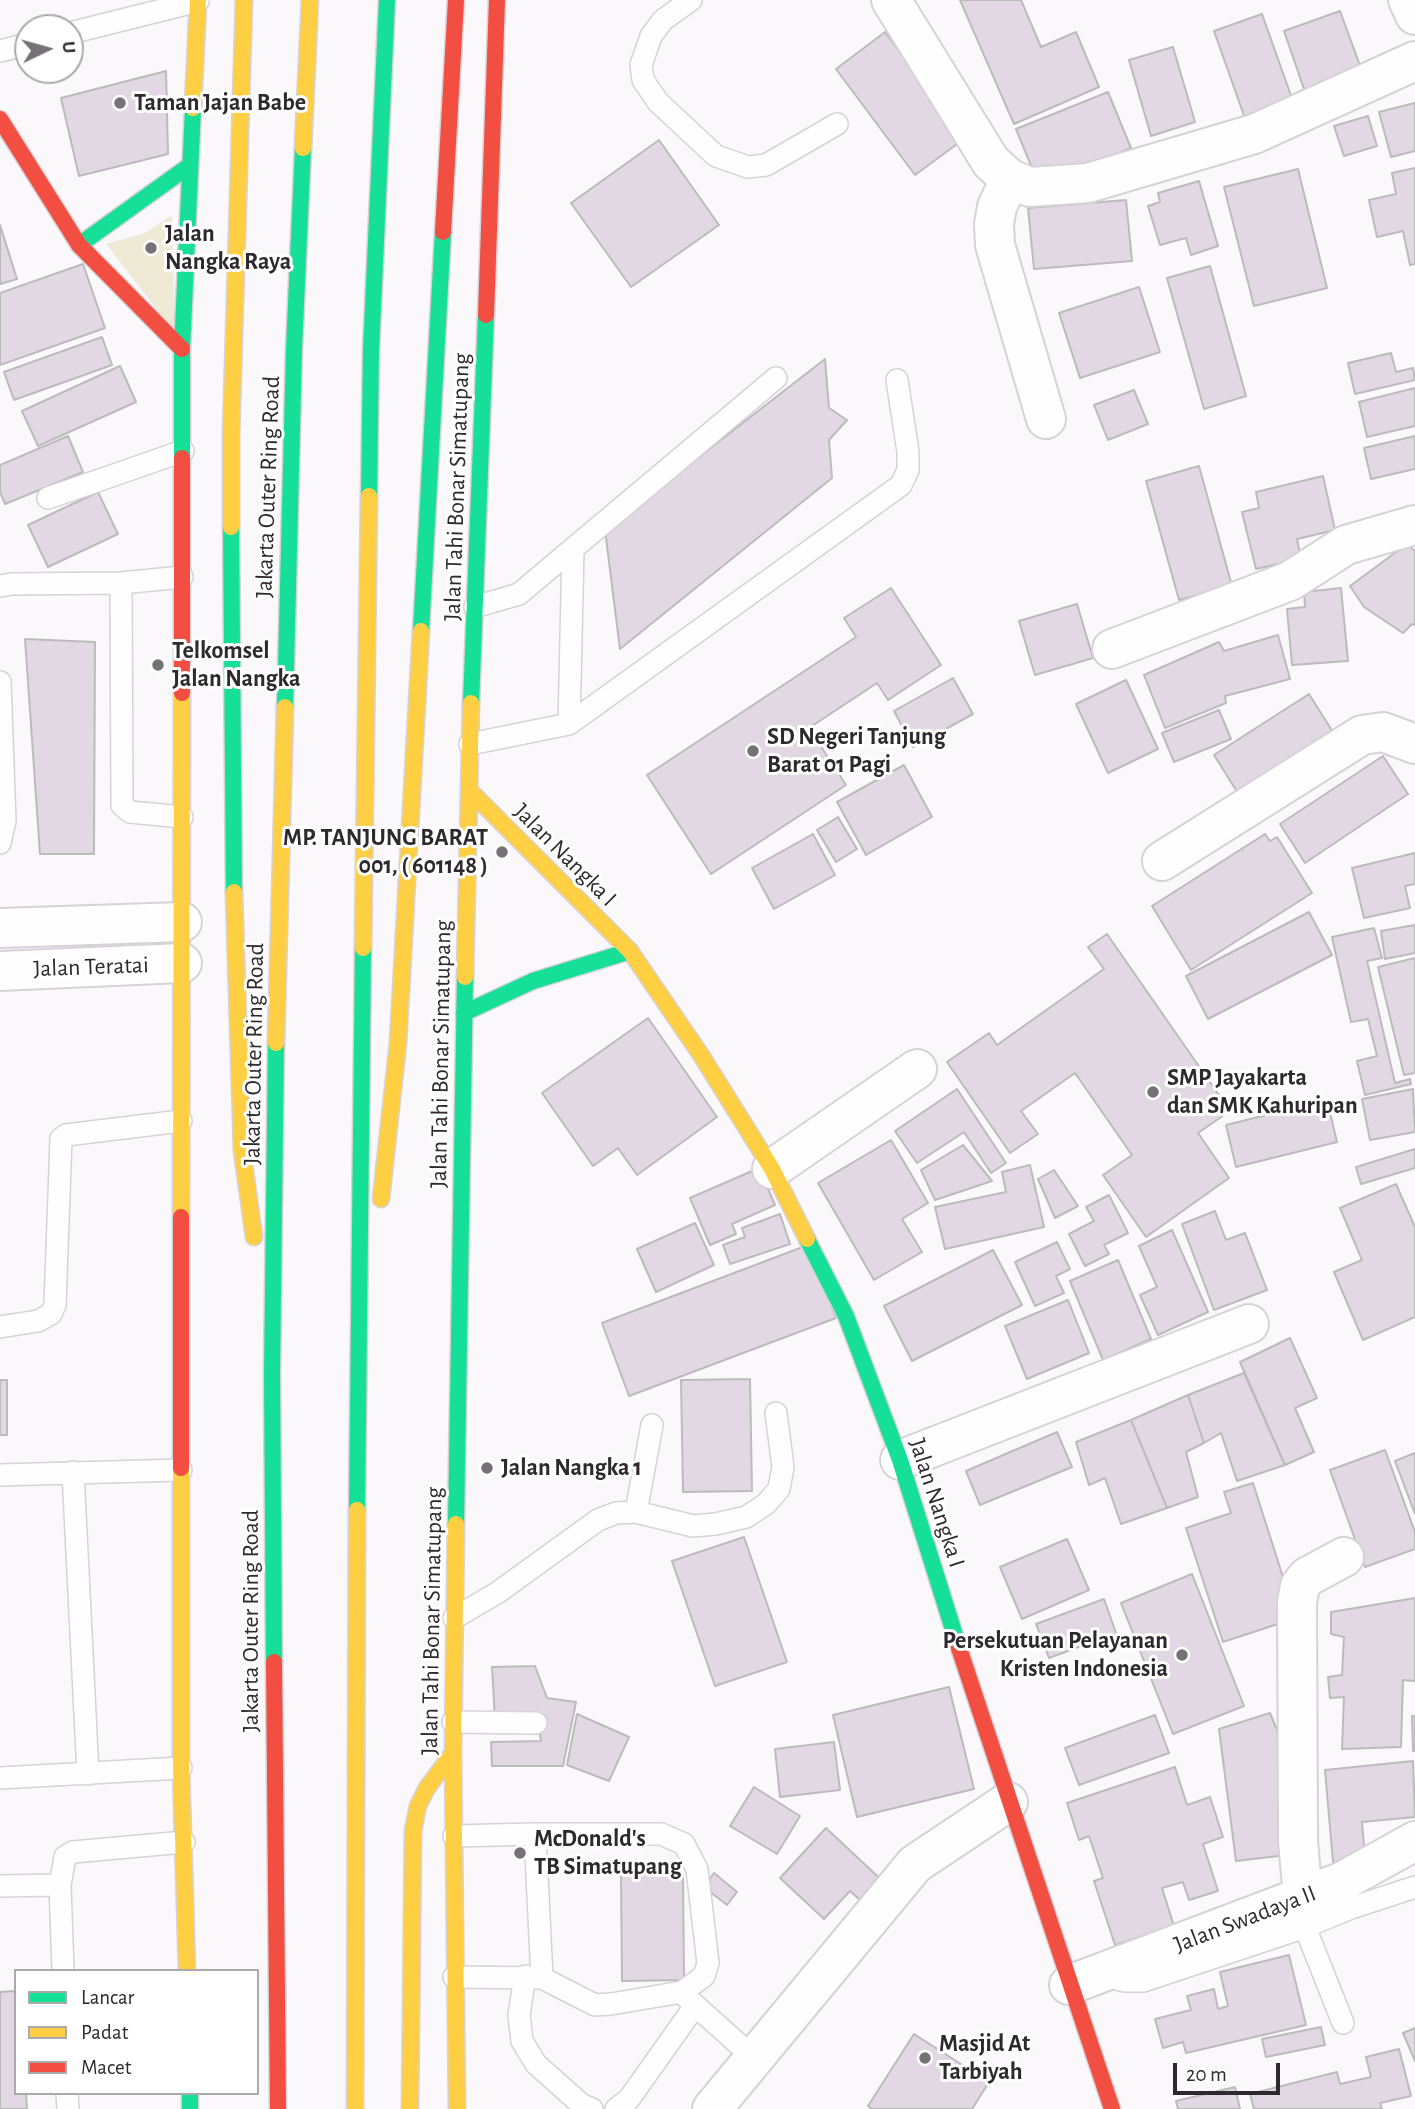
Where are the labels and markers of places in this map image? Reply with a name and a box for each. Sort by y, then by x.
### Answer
place label: Taman Jajan Babe [134,89,306,117]
marker: Taman Jajan Babe [112,95,128,111]
place label: Jalan Nangka Raya [165,220,291,276]
marker: Jalan Nangka Raya [143,240,159,256]
place label: Telkomsel Jalan Nangka [172,637,301,693]
marker: Telkomsel Jalan Nangka [150,657,166,673]
place label: SD Negeri Tanjung Barat 01 Pagi [767,723,946,779]
marker: SD Negeri Tanjung Barat 01 Pagi [745,743,761,759]
place label: MP. TANJUNG BARAT 001, ( 601148 ) [283,824,488,880]
marker: MP. TANJUNG BARAT 001, ( 601148 ) [494,844,510,860]
place label: SMP Jayakarta dan SMK Kahuripan [1167,1064,1358,1120]
marker: SMP Jayakarta dan SMK Kahuripan [1145,1084,1161,1100]
place label: Jalan Nangka 1 [501,1454,642,1482]
marker: Jalan Nangka 1 [479,1460,495,1476]
place label: Persekutuan Pelayanan Kristen Indonesia [943,1627,1168,1683]
marker: Persekutuan Pelayanan Kristen Indonesia [1174,1647,1190,1663]
place label: McDonald's TB Simatupang [534,1825,682,1881]
marker: McDonald's TB Simatupang [512,1845,528,1861]
place label: Masjid At Tarbiyah [939,2030,1030,2086]
marker: Masjid At Tarbiyah [917,2050,933,2066]

